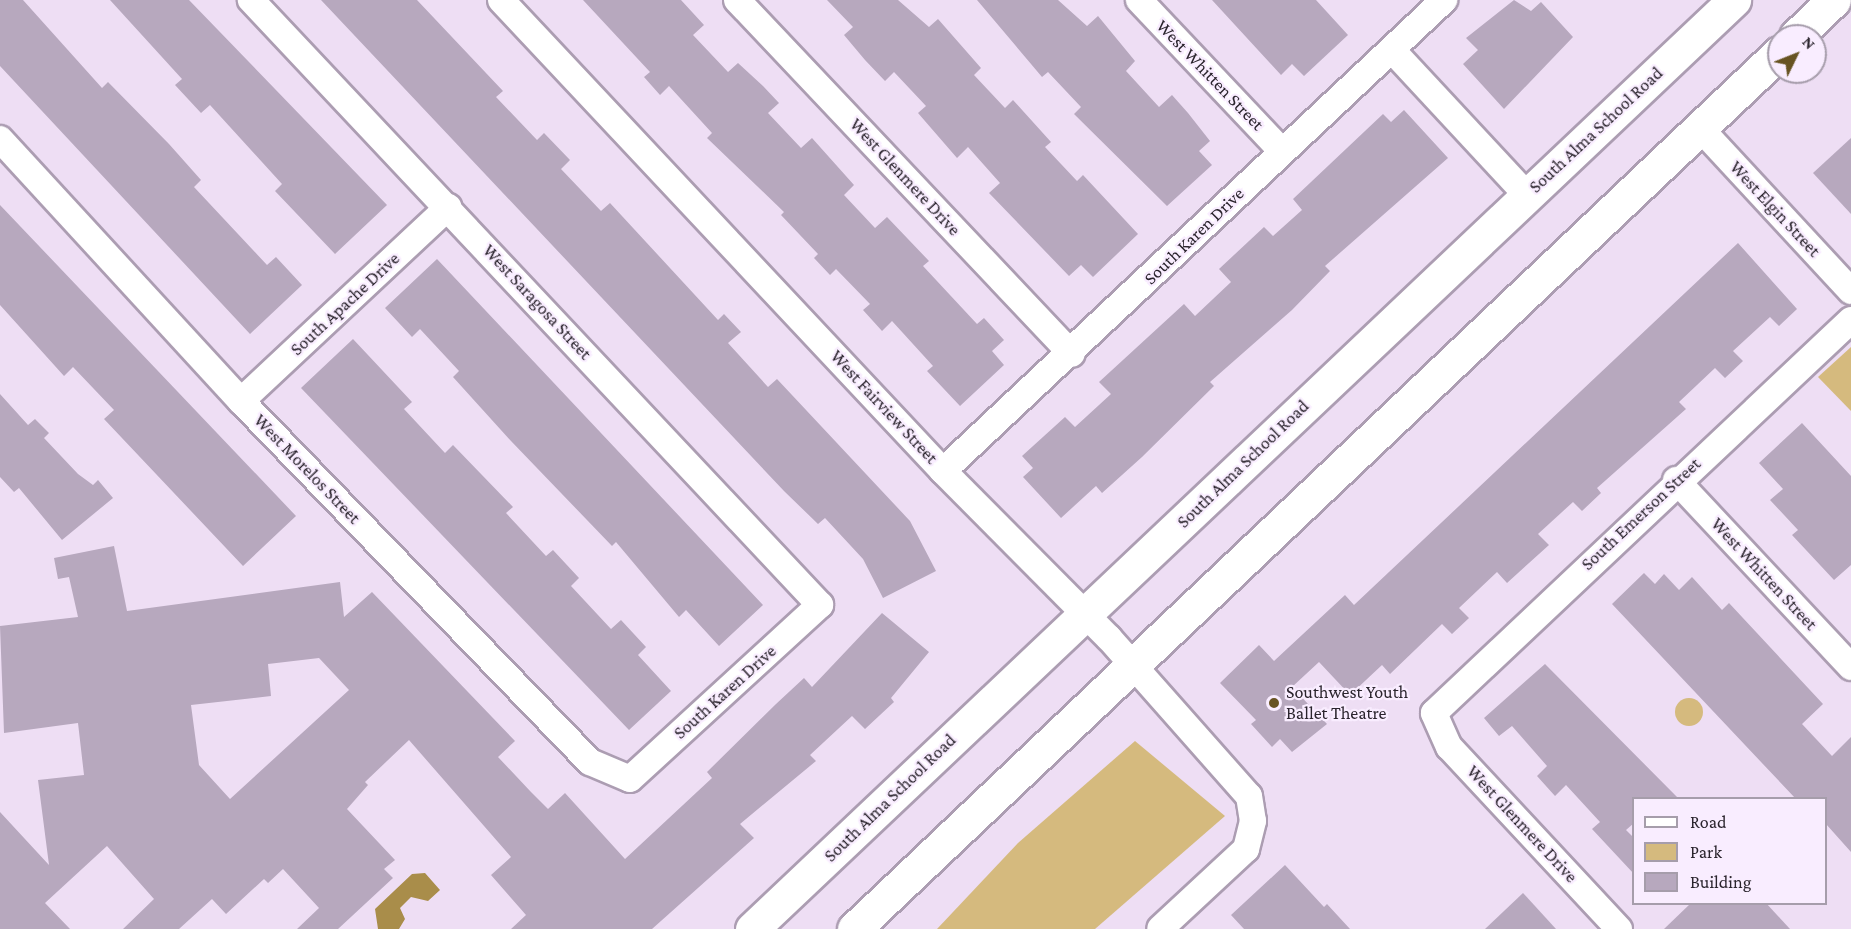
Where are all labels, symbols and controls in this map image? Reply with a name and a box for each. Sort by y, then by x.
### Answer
street label: West Whitten Street [1152,15,1268,135]
north arrow [1767,24,1827,84]
text: N [1799,33,1819,53]
street label: South Alma School Road [1525,62,1667,198]
street label: West Glenmere Drive [845,114,965,240]
street label: West Elgin Street [1725,157,1825,261]
street label: South Karen Drive [1140,183,1248,289]
street label: West Saragosa Street [478,240,596,364]
street label: South Apache Drive [286,248,404,360]
street label: West Fairview Street [826,346,942,468]
street label: South Alma School Road [1173,395,1313,533]
street label: West Morelos Street [249,410,365,528]
street label: South Emerson Street [1577,453,1705,575]
street label: West Whitten Street [1706,513,1822,635]
street label: South Karen Drive [669,640,781,744]
place label: Southwest Youth Ballet Theatre [1286,682,1408,724]
marker: Southwest Youth Ballet Theatre [1267,696,1281,710]
street label: South Alma School Road [820,729,960,867]
street label: West Glenmere Drive [1462,761,1582,887]
legend [1632,797,1827,905]
text: Road [1690,812,1727,832]
text: Park [1690,842,1722,862]
text: Building [1690,872,1751,892]

